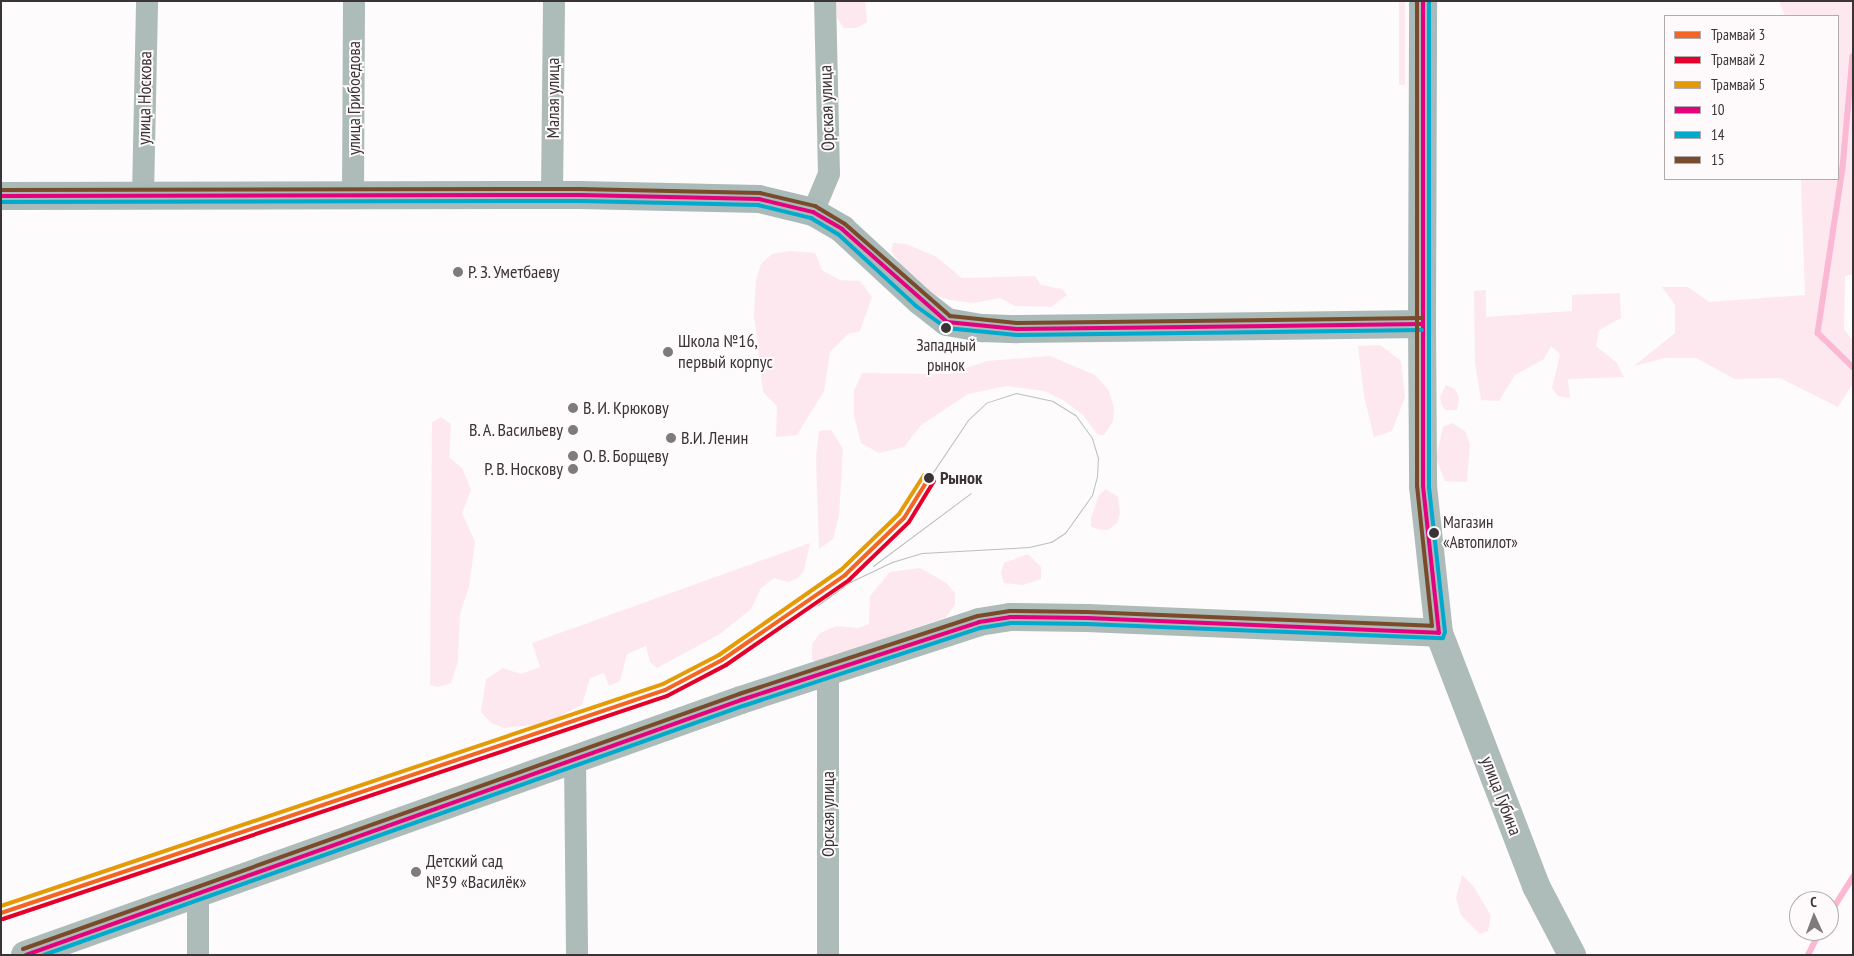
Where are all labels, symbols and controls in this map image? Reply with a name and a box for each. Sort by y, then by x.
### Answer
legend [1664,15,1839,180]
text: Трамвай 3 [1711,25,1765,44]
street label: улица Грибоедова [343,41,365,155]
text: Трамвай 2 [1711,50,1765,69]
street label: улица Носкова [133,51,157,145]
street label: Малая улица [542,58,564,138]
street label: Орская улица [815,65,839,151]
text: Трамвай 5 [1711,75,1765,94]
text: 10 [1711,100,1725,119]
text: 14 [1711,125,1725,144]
text: 15 [1711,150,1725,169]
place label: Р. З. Уметбаеву [468,261,562,283]
marker: Р. З. Уметбаеву [452,266,464,278]
marker: Западный рынок [941,323,951,333]
place label: Школа №16, первый корпус [678,331,773,374]
place label: Западный рынок [916,336,976,376]
marker: Школа №16, первый корпус [662,346,674,358]
place label: В. И. Крюкову [583,397,671,419]
marker: В. И. Крюкову [567,402,579,414]
place label: В. А. Васильеву [466,419,563,441]
marker: В. А. Васильеву [567,424,579,436]
place label: В.И. Ленин [681,427,749,449]
marker: В.И. Ленин [665,432,677,444]
place label: О. В. Борщеву [583,445,671,467]
marker: О. В. Борщеву [567,450,579,462]
place label: Р. В. Носкову [482,458,563,480]
marker: Р. В. Носкову [567,463,579,475]
place label: Рынок [940,467,982,489]
marker: Рынок [922,471,936,485]
place label: Магазин «Автопилот» [1443,513,1518,553]
marker: Магазин «Автопилот» [1429,528,1439,538]
street label: улица Губина [1476,753,1526,839]
street label: Орская улица [817,771,839,857]
place label: Детский сад №39 «Василёк» [426,851,526,894]
marker: Детский сад №39 «Василёк» [410,866,422,878]
north arrow [1789,891,1839,941]
text: С [1810,893,1817,911]

